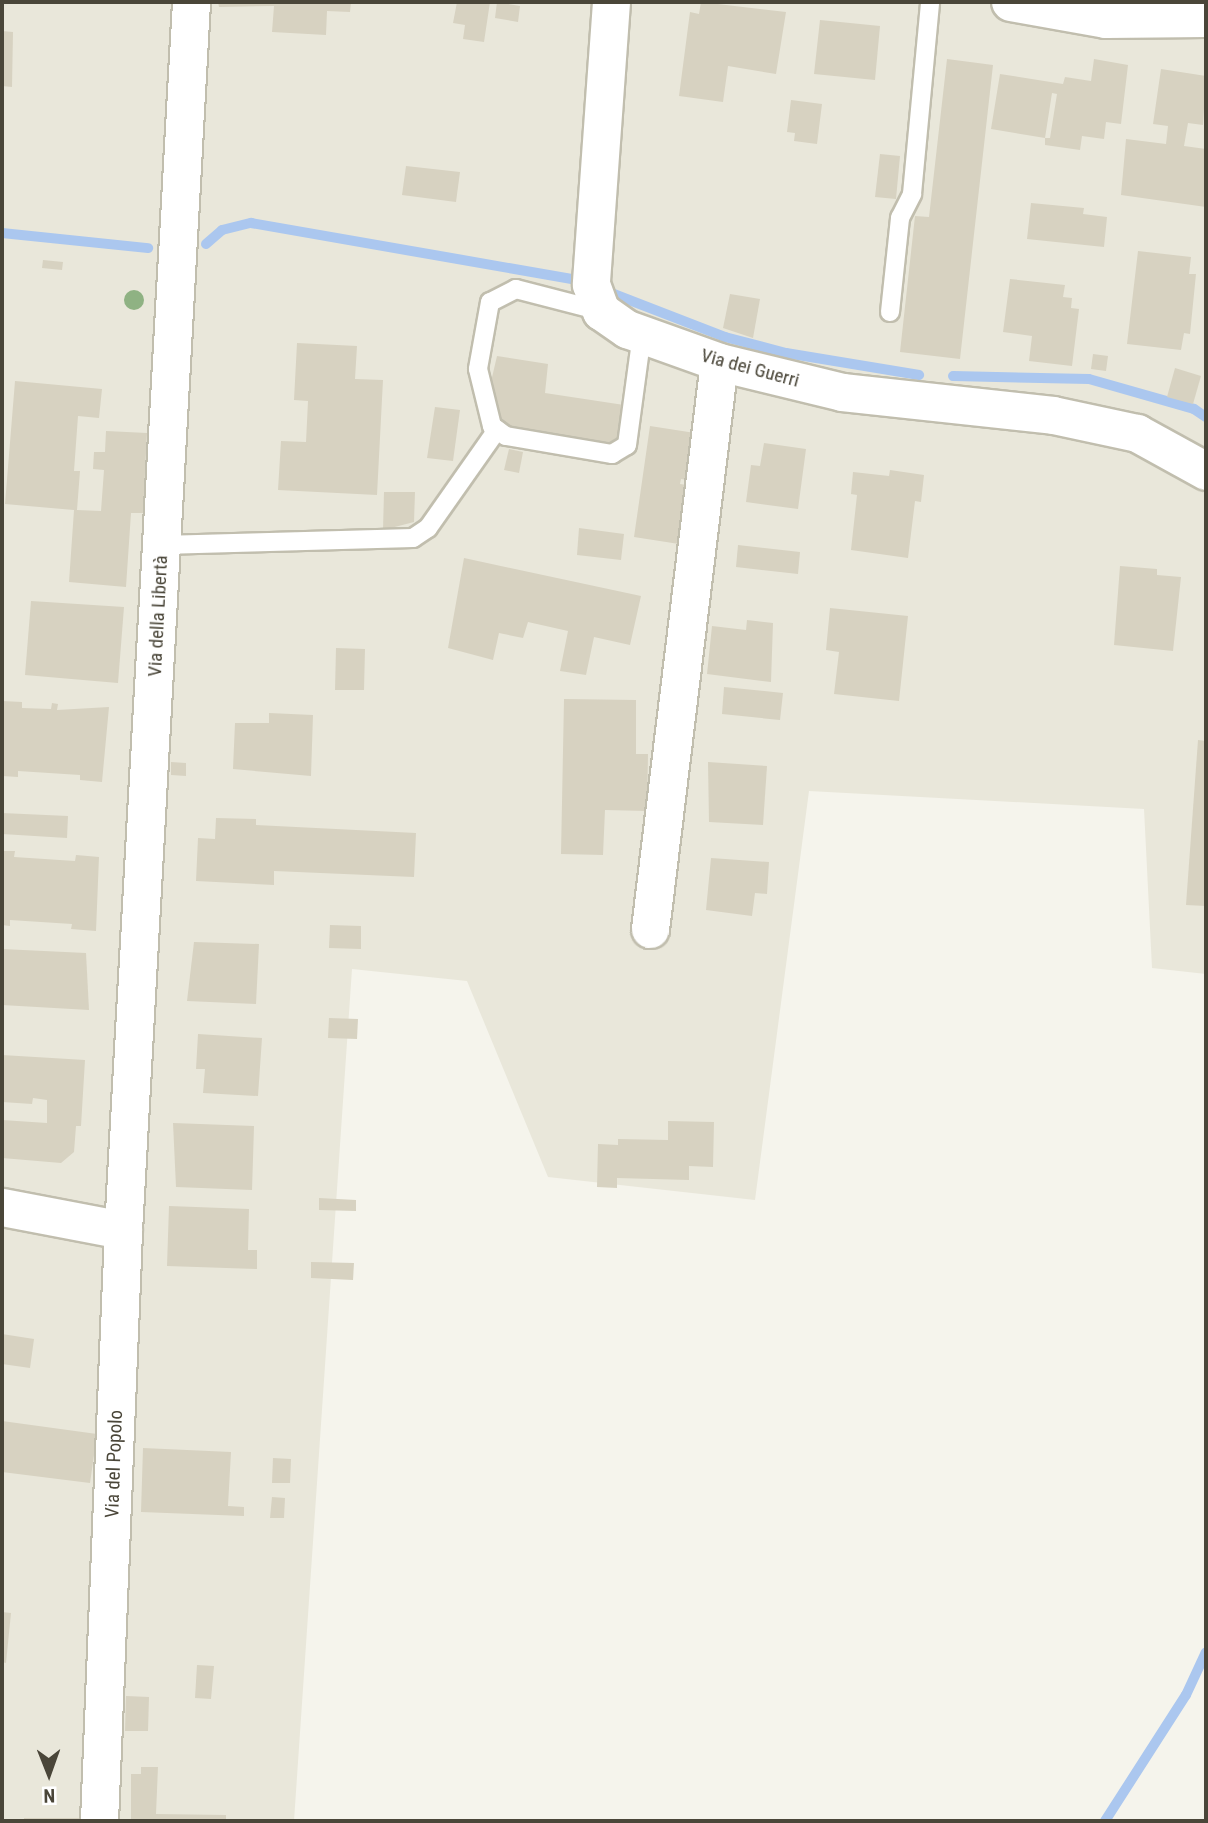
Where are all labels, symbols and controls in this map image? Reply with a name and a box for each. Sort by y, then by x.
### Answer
street label: Via dei Guerri [698,344,802,392]
street label: Via della Libertà [143,555,173,677]
street label: Via del Popolo [101,1409,127,1519]
north arrow [14,1739,84,1809]
text: N [43,1784,55,1807]

